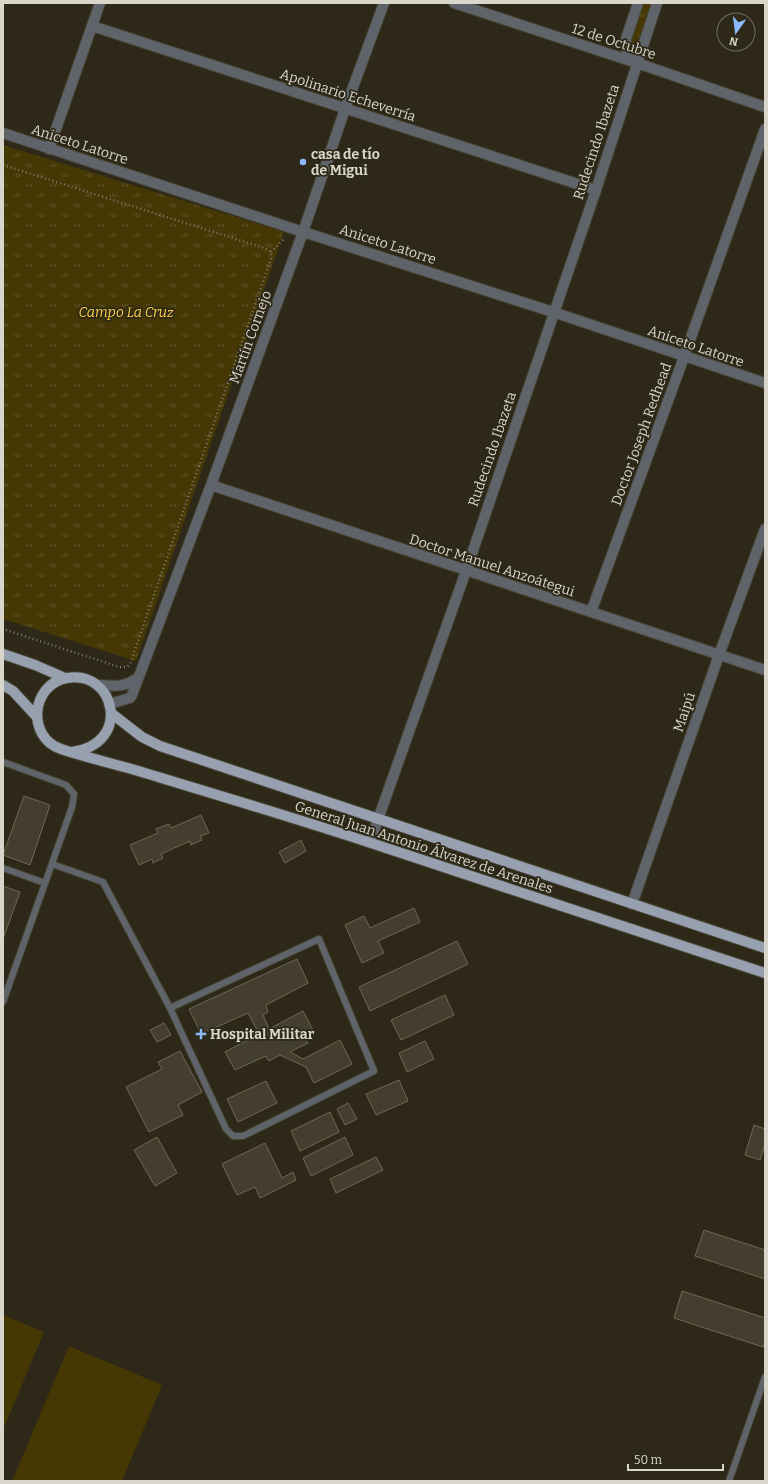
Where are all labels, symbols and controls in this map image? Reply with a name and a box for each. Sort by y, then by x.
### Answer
north arrow [716,12,756,52]
street label: 12 de Octubre [570,20,658,63]
text: N [728,34,739,49]
street label: Apolinario Echeverría [278,65,418,126]
street label: Rudecindo Ibazeta [570,82,623,202]
street label: Aniceto Latorre [29,121,130,168]
place label: casa de tío de Migui [311,146,380,179]
marker: casa de tío de Migui [298,157,308,167]
street label: Aniceto Latorre [337,221,438,268]
street label: Martín Cornejo [226,288,275,386]
park label: Campo La Cruz [79,304,174,321]
street label: Aniceto Latorre [645,322,746,371]
street label: Doctor Joseph Redhead [608,360,675,508]
street label: Rudecindo Ibazeta [465,389,520,509]
street label: Doctor Manuel Anzoátegui [407,531,577,600]
street label: Maipú [670,690,699,734]
street label: General Juan Antonio Álvarez de Arenales [293,797,555,897]
place label: Hospital Militar [210,1026,315,1043]
marker: Hospital Militar [195,1028,207,1040]
scale bar [628,1446,723,1472]
text: 50 m [634,1453,663,1467]

